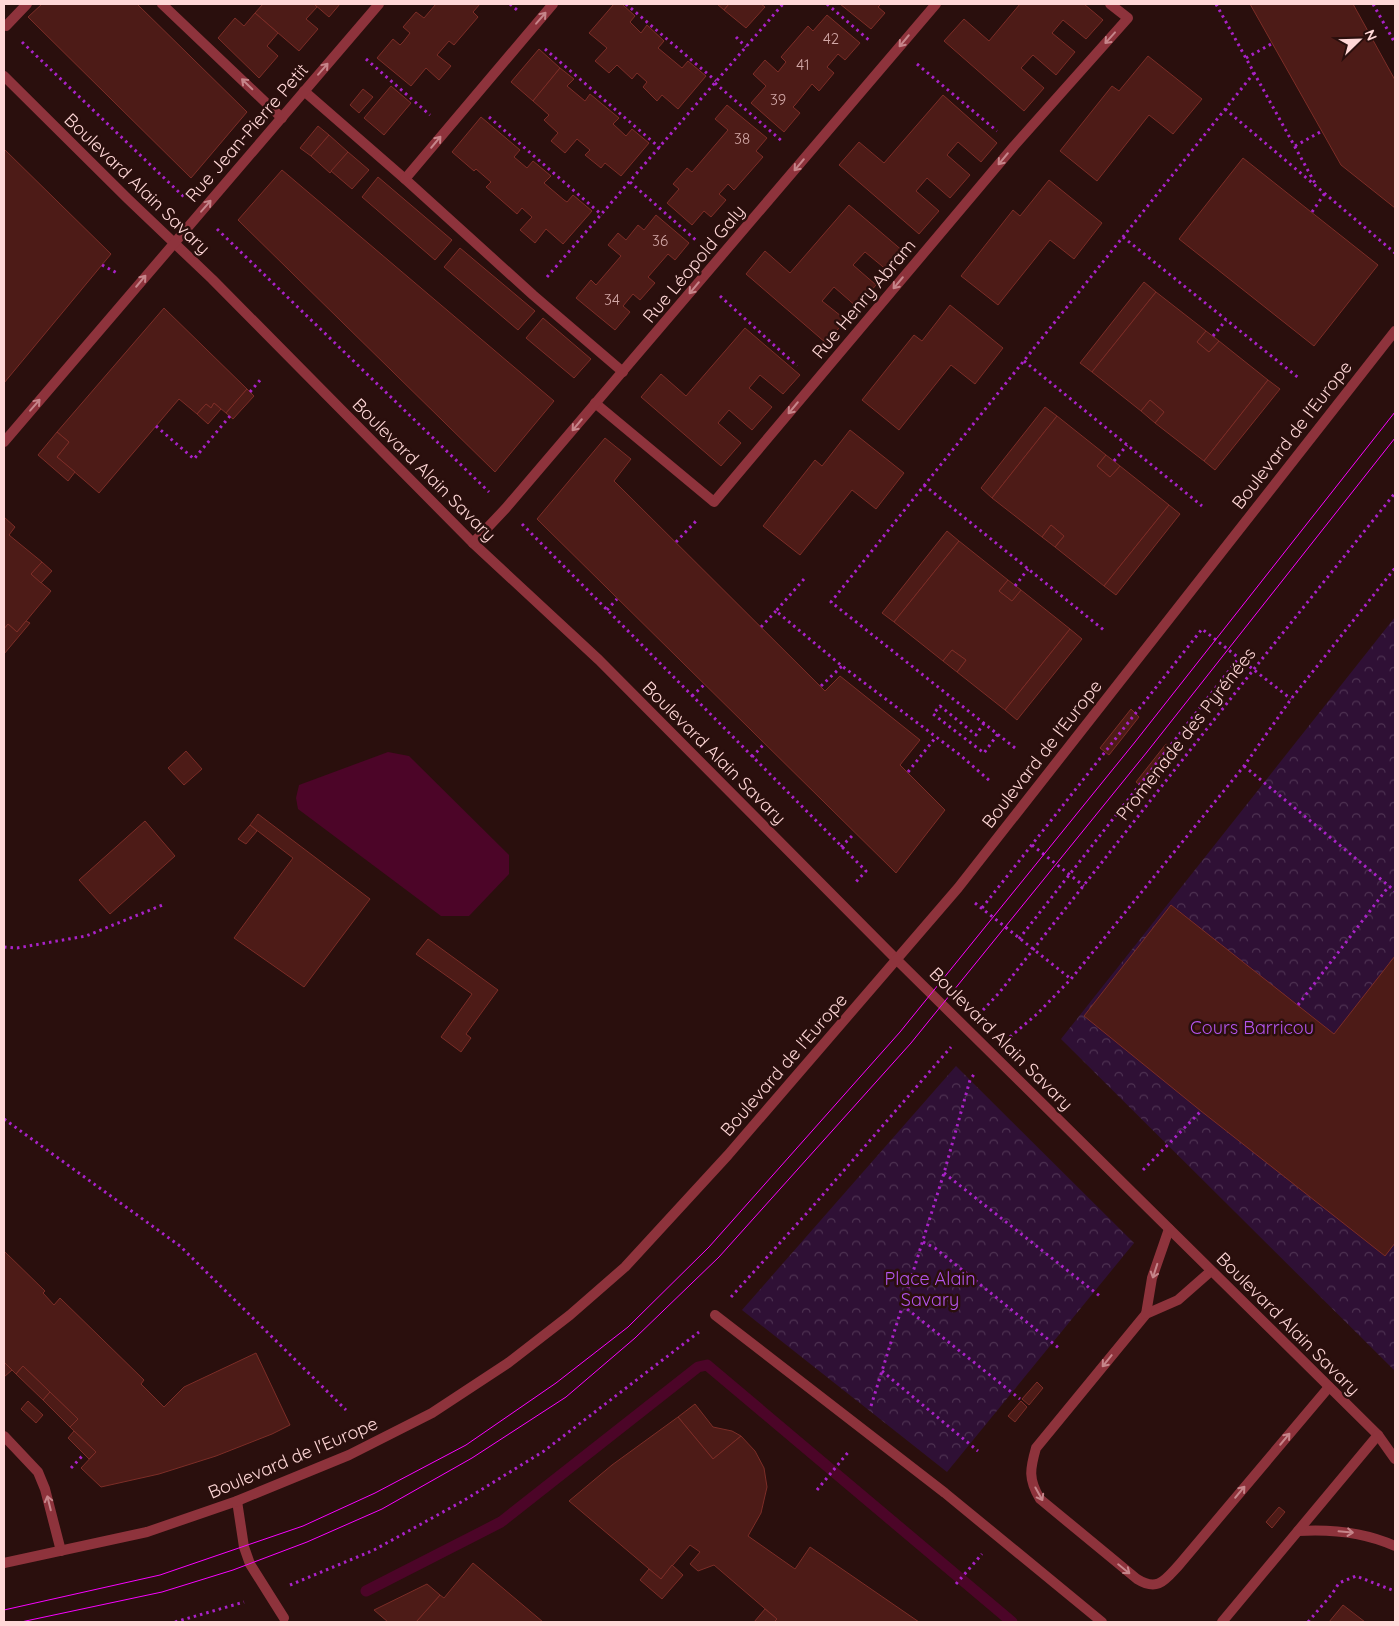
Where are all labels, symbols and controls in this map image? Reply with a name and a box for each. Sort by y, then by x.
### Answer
one-way arrow [535,12,546,25]
north arrow [1334,15,1384,65]
text: N [1361,27,1381,43]
house number: 42 [823,29,839,48]
one-way arrow [1105,31,1116,44]
one-way arrow [899,34,910,47]
house number: 41 [796,55,810,74]
street label: Rue Jean-Pierre Petit [180,59,313,207]
one-way arrow [318,63,329,76]
one-way arrow [241,78,253,90]
house number: 39 [770,90,786,109]
street label: Boulevard Alain Savary [60,108,215,259]
house number: 38 [734,129,750,148]
one-way arrow [430,135,441,148]
one-way arrow [997,153,1009,166]
one-way arrow [794,158,805,171]
one-way arrow [201,199,212,212]
street label: Rue Léopold Galy [638,200,750,327]
house number: 36 [652,231,668,250]
street label: Rue Henry Abram [807,234,920,363]
one-way arrow [135,275,146,288]
one-way arrow [892,277,904,290]
one-way arrow [688,282,700,295]
house number: 34 [604,290,620,309]
street label: Boulevard de l'Europe [1227,356,1357,513]
street label: Boulevard Alain Savary [348,393,501,546]
one-way arrow [30,399,41,412]
one-way arrow [788,401,799,414]
one-way arrow [571,418,582,431]
street label: Promenade des Pyrénées [1111,642,1260,825]
street label: Boulevard de l'Europe [977,675,1107,832]
street label: Boulevard Alain Savary [638,676,791,829]
street label: Boulevard Alain Savary [925,962,1078,1115]
street label: Boulevard de l'Europe [715,988,852,1141]
park label: Cours Barricou [1190,1016,1314,1039]
street label: Boulevard Alain Savary [1212,1247,1365,1400]
one-way arrow [1150,1263,1159,1278]
park label: Place Alain Savary [884,1267,976,1311]
one-way arrow [1102,1354,1113,1367]
street label: Boulevard de l'Europe [205,1411,381,1504]
one-way arrow [1280,1432,1291,1445]
one-way arrow [1034,1486,1044,1501]
one-way arrow [1234,1486,1246,1499]
one-way arrow [44,1496,53,1512]
one-way arrow [1338,1527,1354,1537]
one-way arrow [1117,1564,1130,1575]

